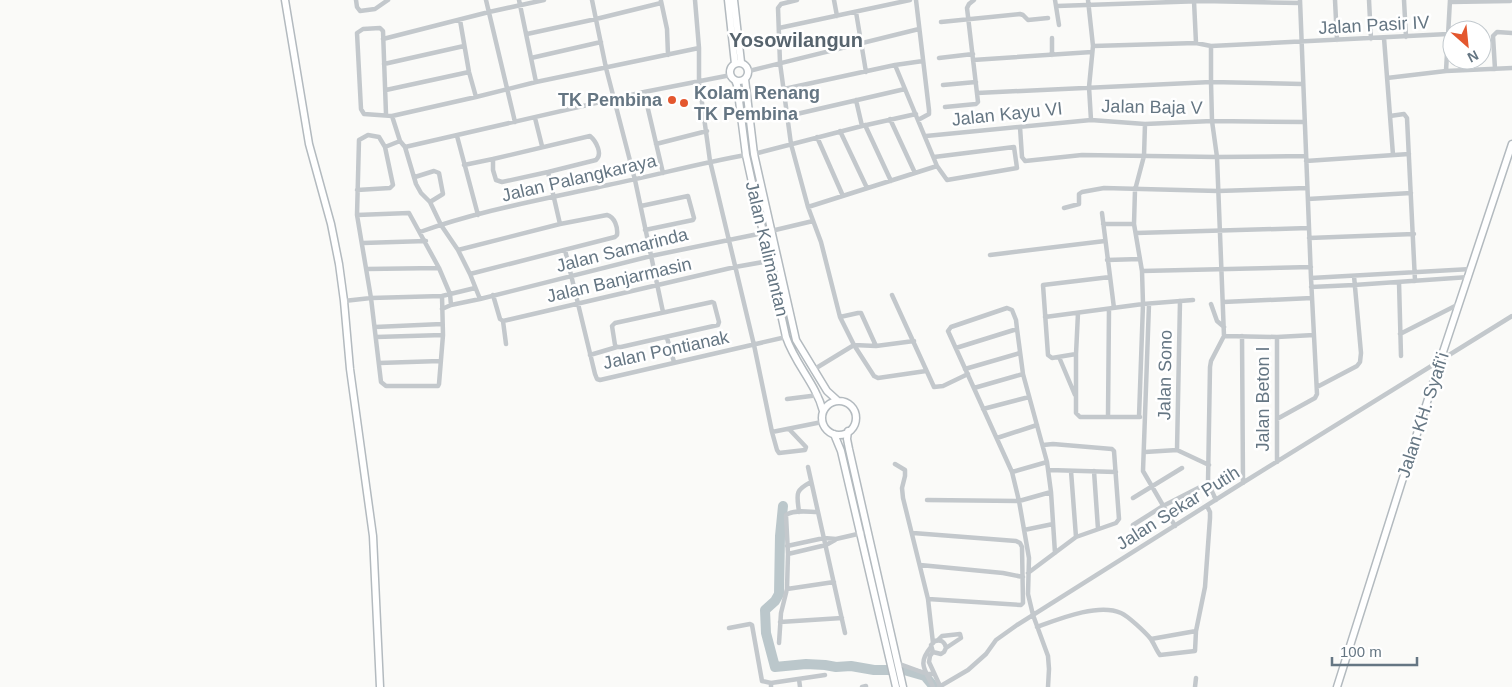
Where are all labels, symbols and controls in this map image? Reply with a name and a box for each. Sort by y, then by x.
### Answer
street label: Jalan Pasir IV [1318,12,1430,38]
north arrow [1442,20,1492,70]
district label: Yosowilangun [729,29,863,51]
text: N [1465,47,1481,66]
place label: Kolam Renang TK Pembina [694,83,820,124]
place label: TK Pembina [558,90,663,110]
marker: TK Pembina [666,94,678,106]
street label: Jalan Baja V [1101,96,1203,118]
marker: Kolam Renang TK Pembina [678,97,690,109]
street label: Jalan Kayu VI [951,98,1063,130]
street label: Jalan Palangkaraya [500,150,659,206]
street label: Jalan Kalimantan [742,179,792,319]
street label: Jalan Samarinda [554,224,691,276]
street label: Jalan Banjarmasin [545,254,693,306]
street label: Jalan Pontianak [601,327,732,373]
street label: Jalan Sono [1154,330,1176,420]
street label: Jalan Beton I [1253,346,1273,452]
street label: Jalan KH. Syafi'i [1393,350,1453,480]
street label: Jalan Sekar Putih [1113,462,1243,554]
scale bar [1332,634,1417,666]
text: 100 m [1340,643,1382,660]

